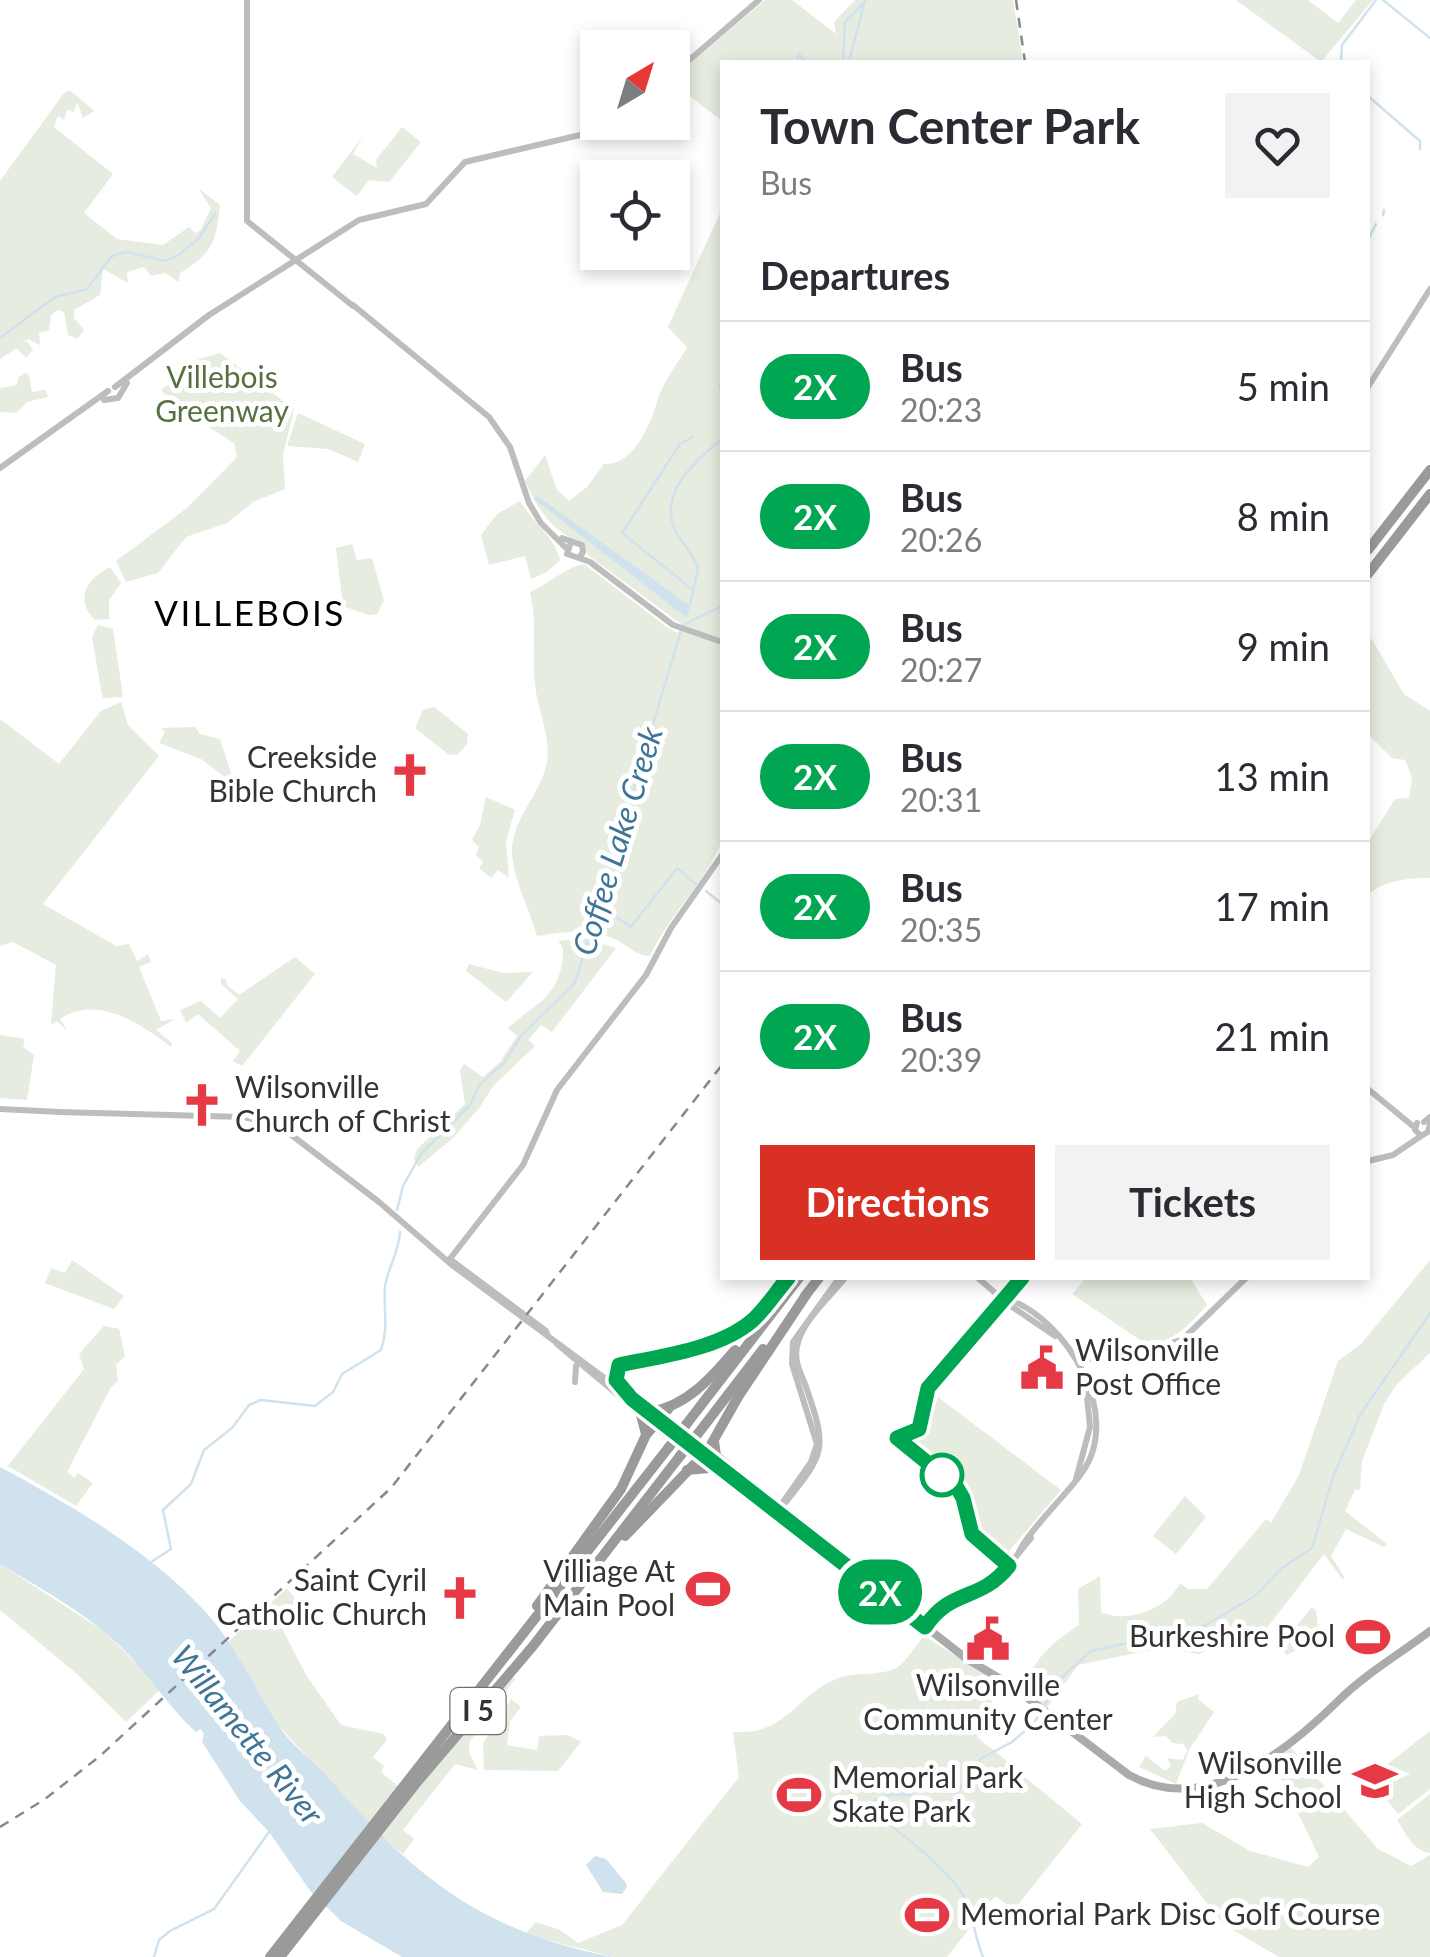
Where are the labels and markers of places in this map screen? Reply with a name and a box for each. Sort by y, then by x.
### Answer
place label: Creekside Bible Church [208,738,377,808]
church icon: Creekside Bible Church [386,751,434,799]
place label: Wilsonville Church of Christ [235,1068,451,1138]
church icon: Wilsonville Church of Christ [178,1081,226,1129]
place label: Wilsonville Post Office [1075,1331,1221,1401]
public building icon: Wilsonville Post Office [1018,1344,1066,1392]
unlabelled marker [921,1454,963,1496]
place label: Villiage At Main Pool [543,1552,675,1622]
place label: Saint Cyril Catholic Church [217,1561,427,1631]
sports icon: Villiage At Main Pool [684,1565,732,1613]
church icon: Saint Cyril Catholic Church [436,1574,484,1622]
sports icon: Burkeshire Pool [1344,1613,1392,1661]
public building icon: Wilsonville Community Center [964,1615,1012,1663]
place label: Burkeshire Pool [1129,1617,1335,1653]
place label: Wilsonville Community Center [863,1666,1113,1736]
place label: Wilsonville High School [1184,1744,1342,1814]
school or university icon: Wilsonville High School [1351,1757,1399,1805]
place label: Memorial Park Skate Park [832,1758,1024,1828]
sports icon: Memorial Park Skate Park [775,1771,823,1819]
sports icon: Memorial Park Disc Golf Course [903,1891,951,1939]
place label: Memorial Park Disc Golf Course [960,1895,1380,1931]

